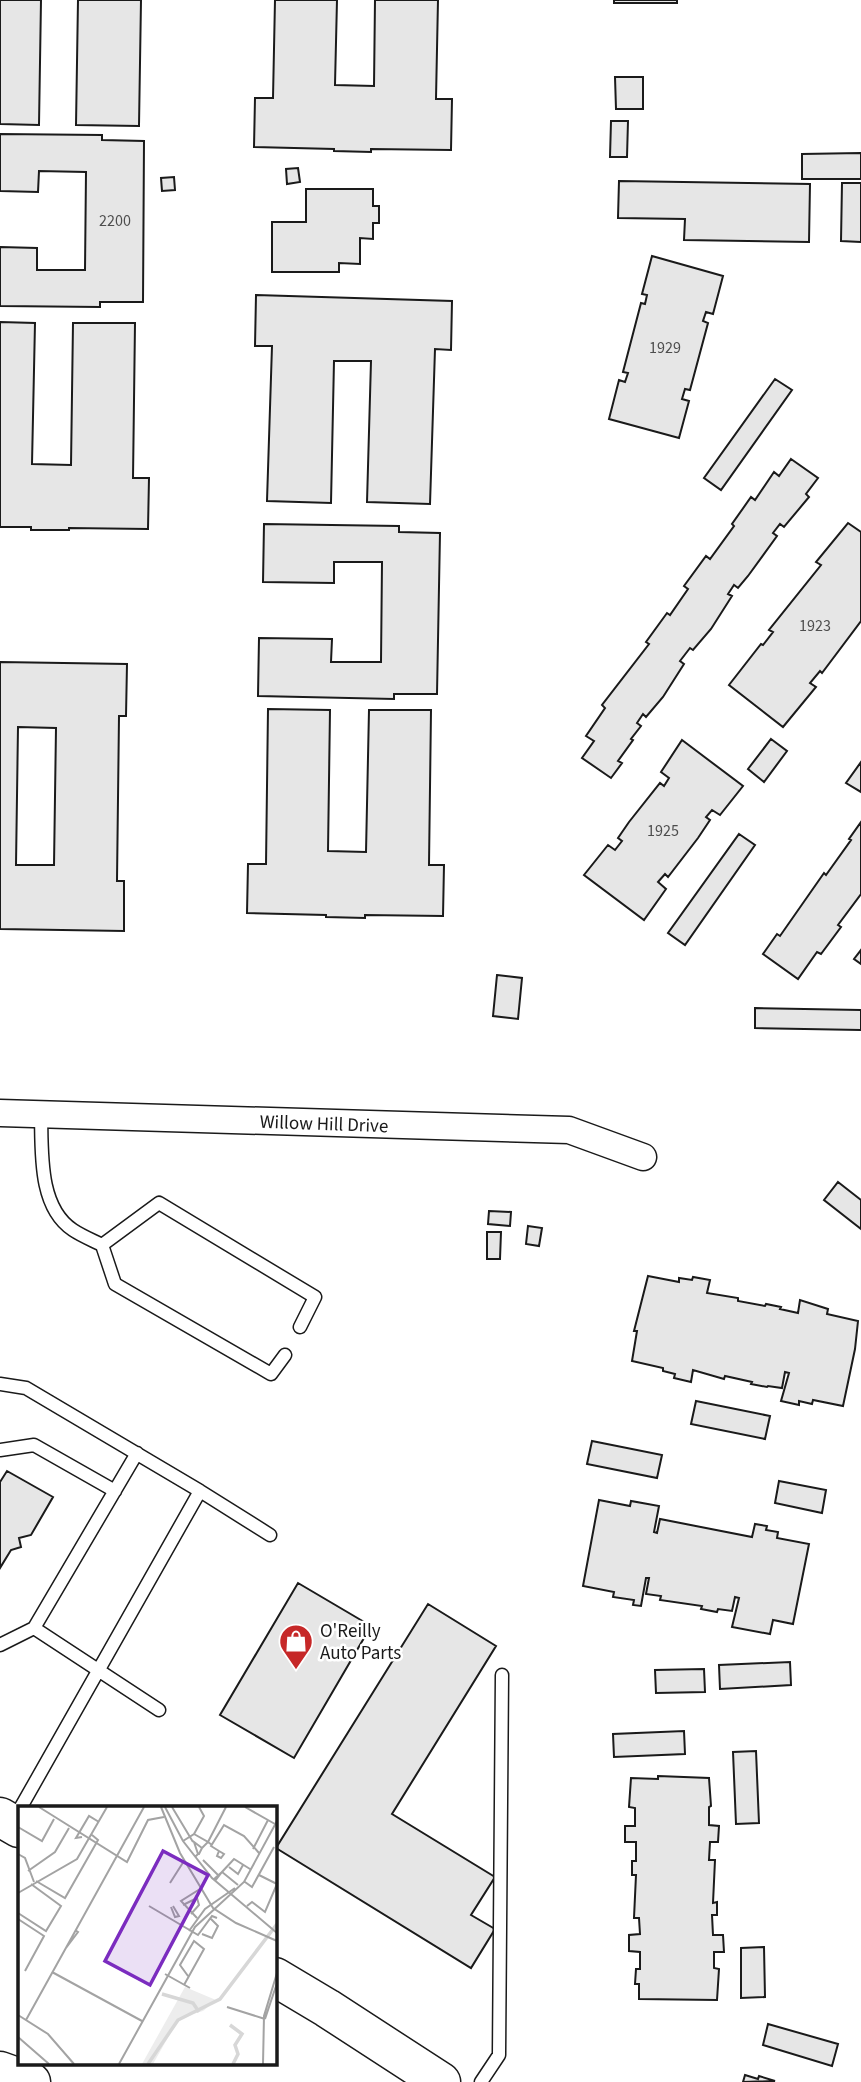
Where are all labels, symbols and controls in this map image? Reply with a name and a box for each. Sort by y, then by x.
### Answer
house number: 2200 [99,210,131,232]
house number: 1929 [649,337,681,359]
house number: 1923 [799,615,831,637]
house number: 1925 [647,820,679,842]
street label: Willow Hill Drive [259,1109,389,1140]
place label: O'Reilly Auto Parts [320,1618,401,1667]
shop icon: O'Reilly Auto Parts [277,1622,315,1671]
inset map [18,1806,276,2064]

